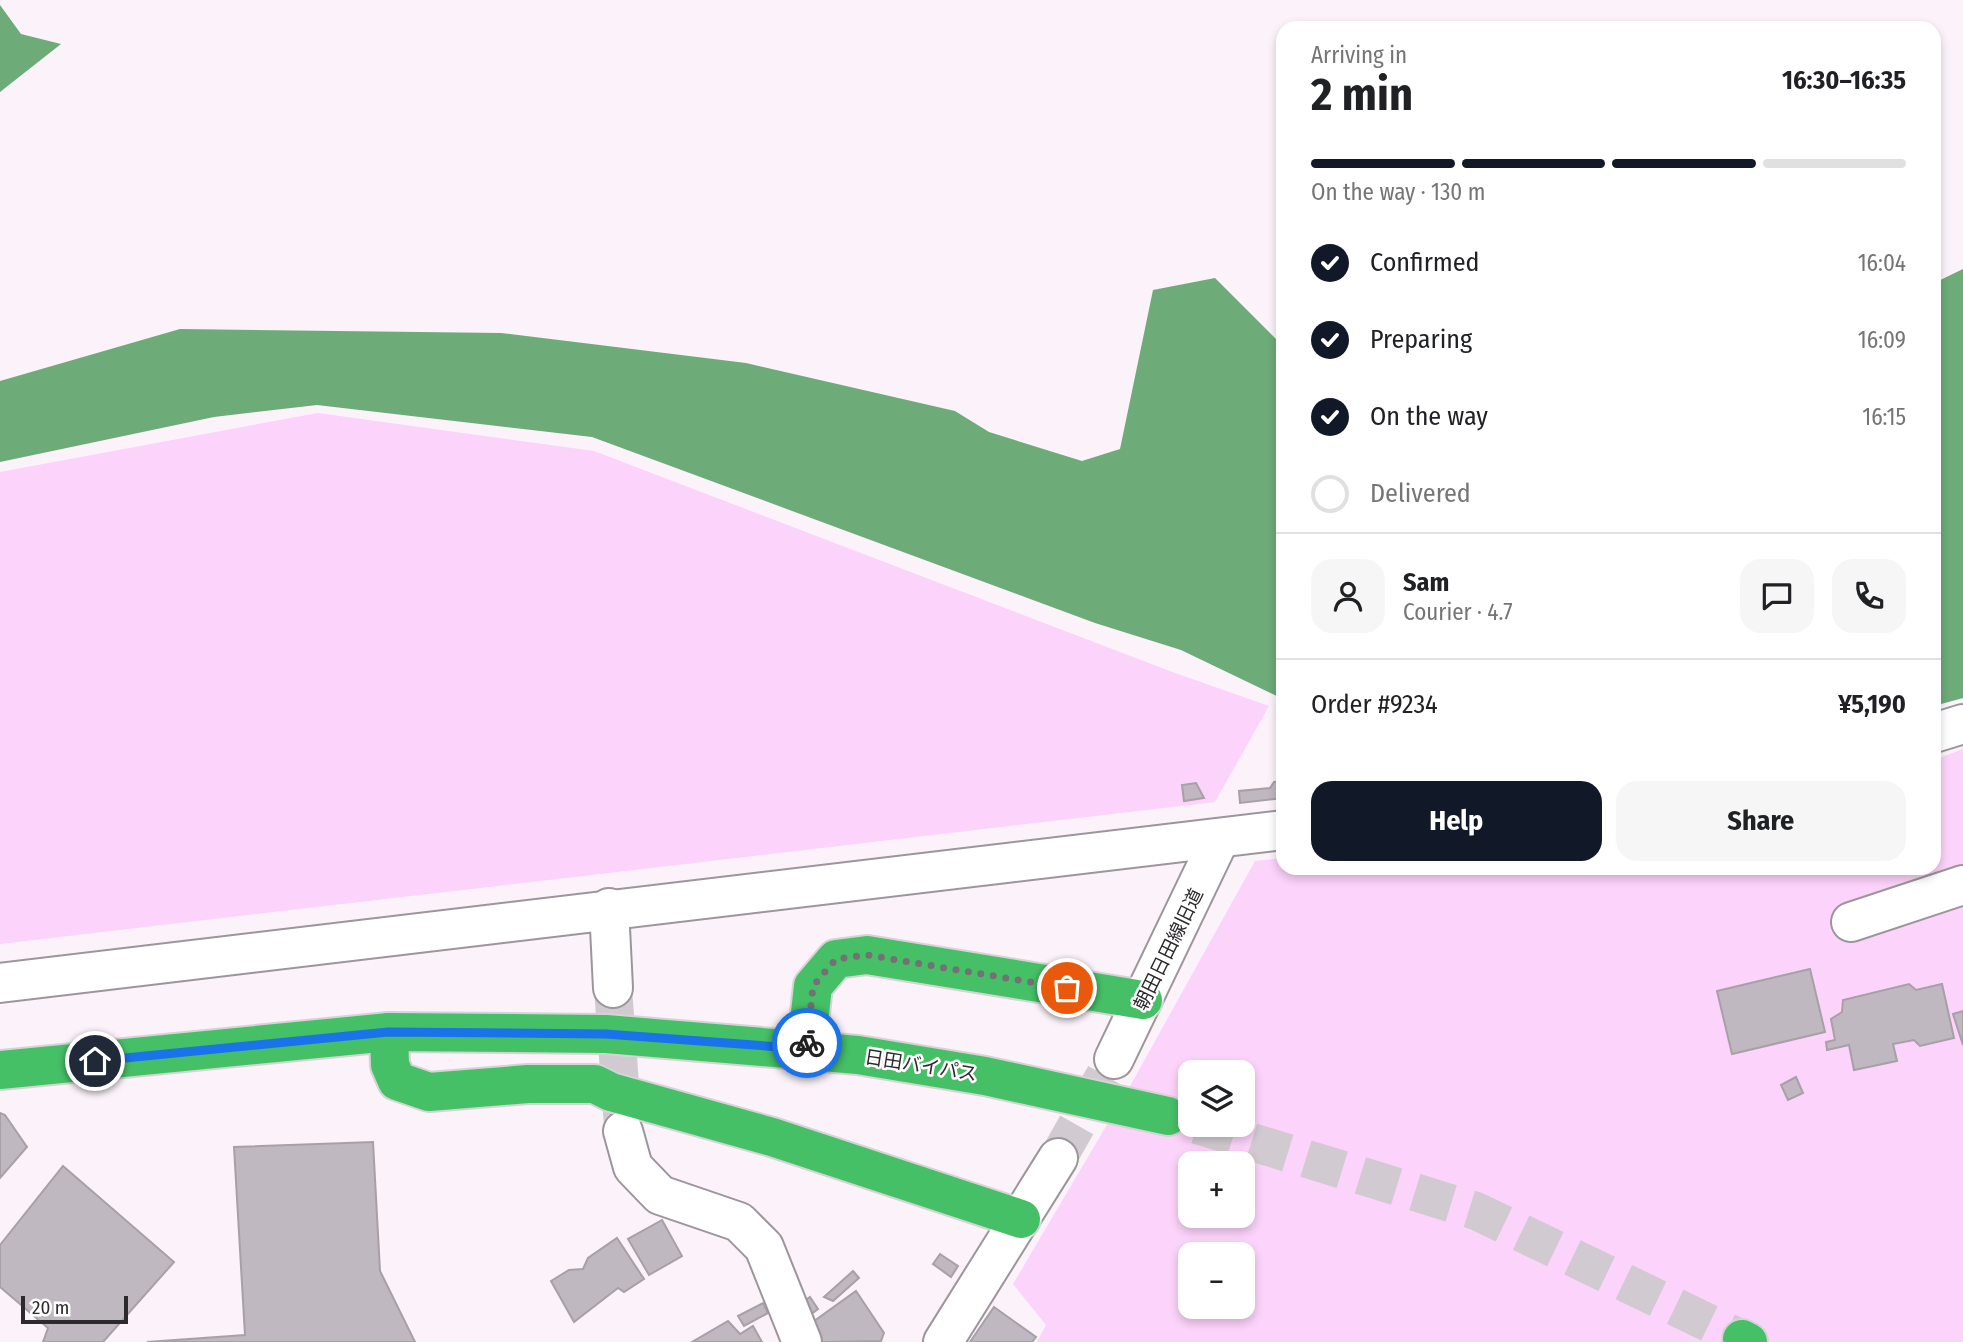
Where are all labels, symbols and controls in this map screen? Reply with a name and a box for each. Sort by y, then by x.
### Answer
text: Arriving in [1311,41,1407,69]
text: 16:30–16:35 [1782,65,1906,96]
text: 2 min [1311,67,1413,122]
text: On the way · 130 m [1311,178,1485,206]
icon: check [1311,244,1349,282]
text: Confirmed [1370,247,1480,278]
text: 16:04 [1858,249,1906,277]
icon: check [1311,321,1349,359]
text: Preparing [1370,324,1472,355]
text: 16:09 [1858,326,1906,354]
icon: check [1311,398,1349,436]
text: On the way [1370,401,1488,432]
text: 16:15 [1862,403,1906,431]
text: Delivered [1370,478,1471,509]
button: person [1311,559,1385,633]
button: chat [1740,559,1814,633]
button: phone [1832,559,1906,633]
text: Sam [1403,567,1449,598]
text: Courier · 4.7 [1403,598,1513,626]
text: Order #9234 [1311,689,1438,720]
text: ¥5,190 [1838,689,1906,720]
button: Help [1311,781,1602,861]
button: Share [1616,781,1906,861]
street label: 朝田日田線旧道 [1129,884,1208,1014]
pin [1037,958,1097,1018]
icon: bag [1048,969,1086,1007]
courier [772,1008,842,1078]
icon: bike [788,1024,826,1062]
pin [65,1031,125,1091]
icon: home [76,1042,114,1080]
street label: 日田バイパス [863,1045,979,1086]
map controls [1178,1060,1255,1319]
button: layers [1178,1060,1255,1137]
button: + [1178,1151,1255,1228]
button: − [1178,1242,1255,1319]
scale bar [21,1293,128,1325]
text: 20 m [32,1296,69,1319]

